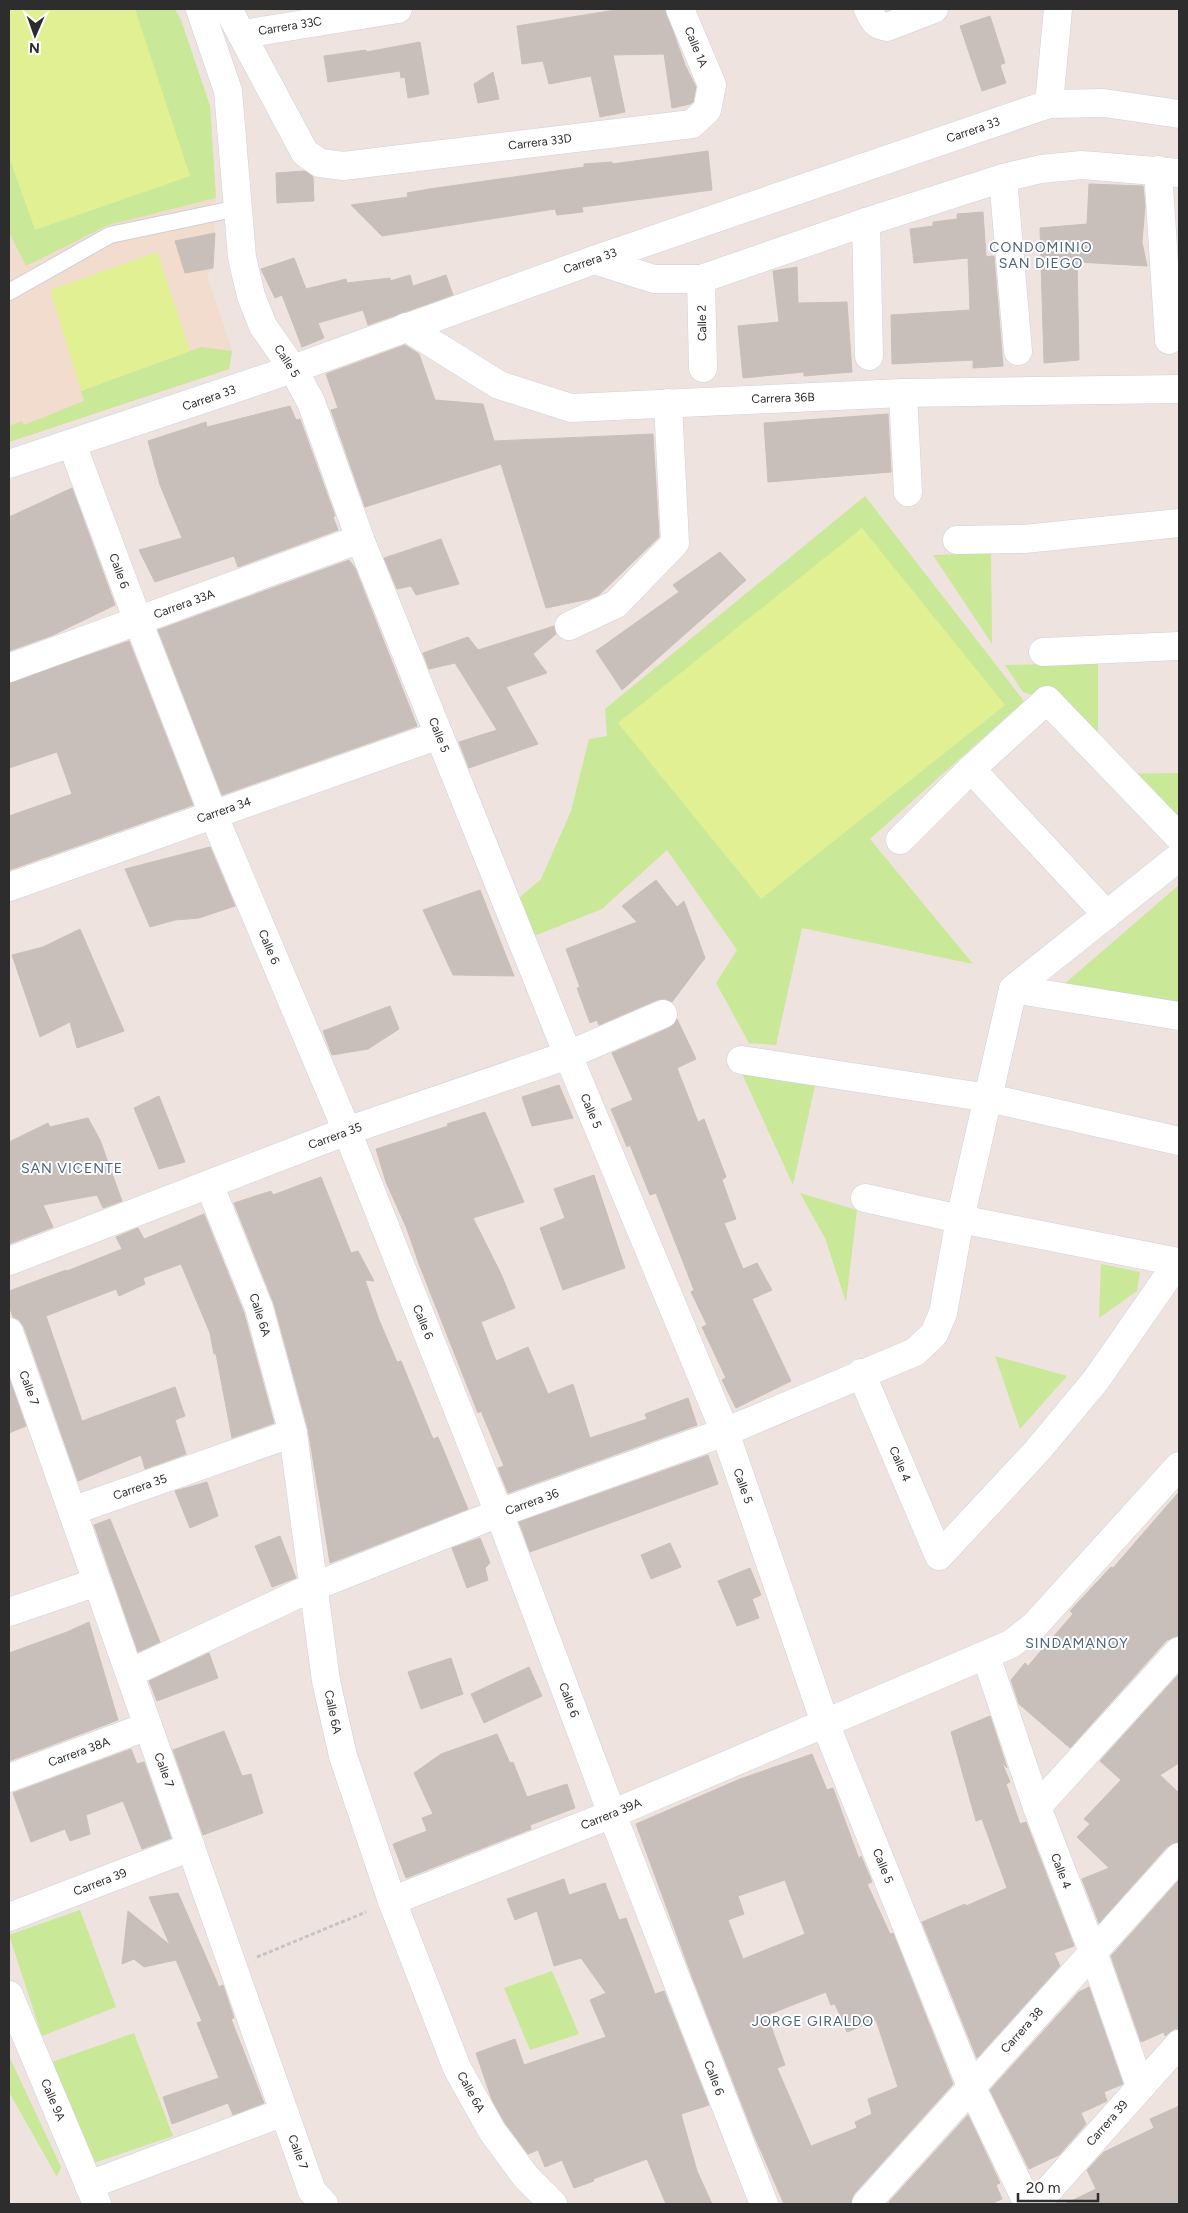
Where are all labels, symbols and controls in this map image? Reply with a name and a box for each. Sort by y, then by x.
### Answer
north arrow [10,10,60,60]
street label: Carrera 33C [257,14,323,38]
street label: Calle 1A [682,25,710,69]
text: N [29,39,40,56]
street label: Carrera 33 [944,114,1002,146]
street label: Carrera 33D [507,131,573,153]
district label: CONDOMINIO SAN DIEGO [989,239,1093,272]
street label: Carrera 33 [561,245,619,277]
street label: Calle 2 [695,305,709,341]
street label: Calle 5 [271,342,303,380]
street label: Carrera 33 [180,382,238,414]
street label: Carrera 36B [751,390,815,406]
street label: Calle 6 [106,552,132,591]
street label: Carrera 33A [152,587,216,621]
street label: Calle 5 [426,715,452,755]
street label: Carrera 34 [195,794,254,826]
street label: Calle 6 [255,928,283,967]
street label: Calle 5 [577,1091,605,1131]
street label: Carrera 35 [306,1120,364,1152]
district label: SAN VICENTE [21,1160,123,1177]
street label: Calle 6A [246,1292,274,1338]
street label: Calle 6 [410,1303,436,1342]
street label: Calle 7 [16,1369,42,1408]
street label: Calle 4 [886,1444,914,1484]
street label: Calle 5 [730,1466,756,1506]
street label: Carrera 35 [111,1471,169,1503]
street label: Carrera 36 [503,1486,561,1518]
district label: SINDAMANOY [1025,1635,1129,1652]
street label: Calle 6 [556,1681,582,1720]
street label: Calle 6A [322,1689,344,1735]
street label: Carrera 38A [46,1734,112,1770]
street label: Calle 7 [151,1751,177,1790]
street label: Carrera 39A [579,1796,643,1832]
street label: Calle 5 [870,1846,896,1886]
street label: Calle 4 [1048,1851,1074,1891]
street label: Carrera 39 [71,1865,129,1899]
street label: Carrera 38 [998,2004,1046,2056]
district label: JORGE GIRALDO [752,2013,874,2030]
street label: Calle 6 [701,2059,727,2098]
street label: Calle 6A [454,2069,488,2115]
street label: Calle 9A [38,2077,68,2123]
street label: Carrera 39 [1083,2097,1131,2149]
street label: Calle 7 [285,2133,311,2172]
scale bar [1018,2170,1098,2202]
text: 20 m [1026,2179,1060,2197]

